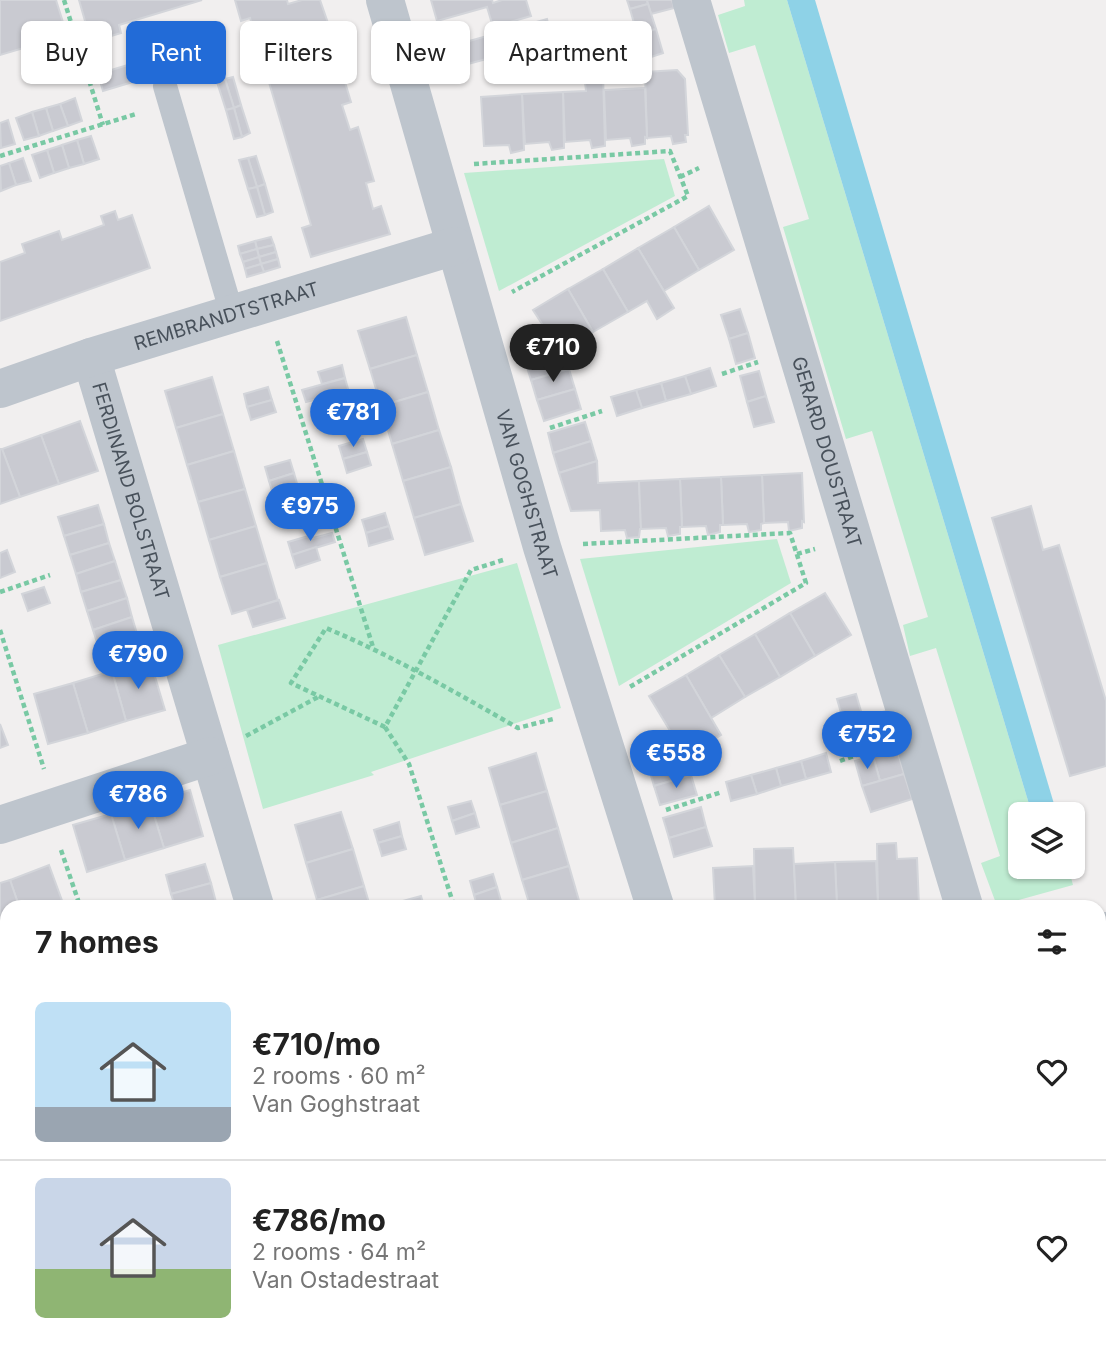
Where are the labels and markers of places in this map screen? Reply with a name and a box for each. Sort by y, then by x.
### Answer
pin: €710 [512,324,594,384]
pin: €781 [312,390,394,449]
pin: €975 [269,484,351,543]
pin: €790 [97,632,179,691]
pin: €752 [826,712,908,771]
pin: €558 [635,730,717,790]
pin: €786 [97,772,179,831]

